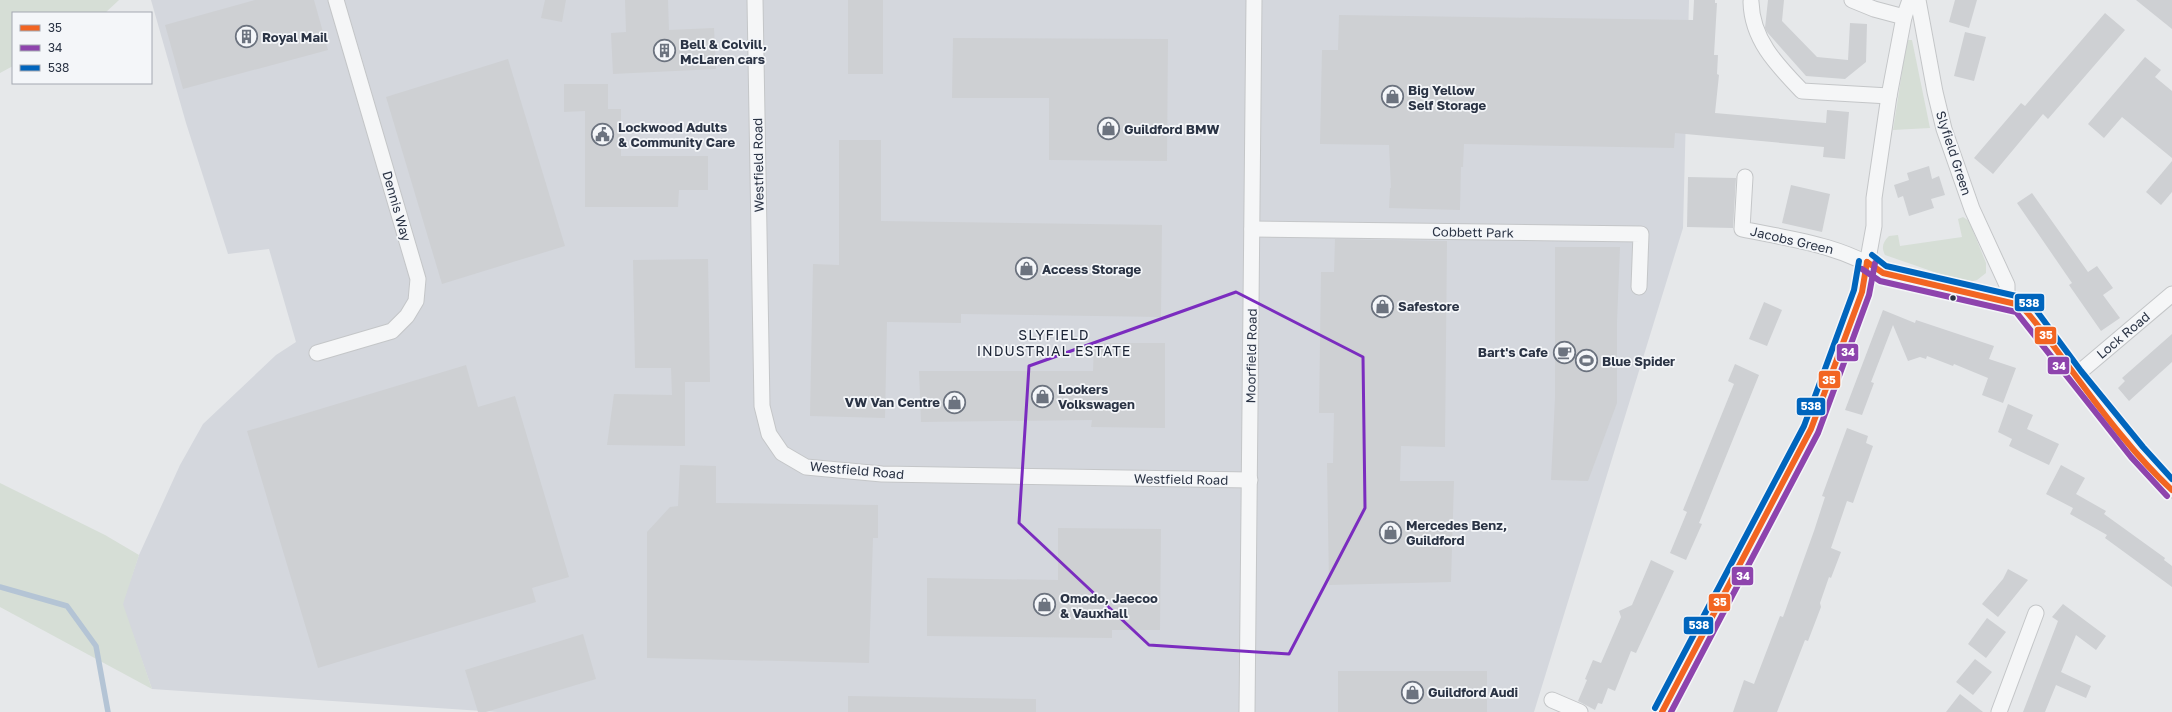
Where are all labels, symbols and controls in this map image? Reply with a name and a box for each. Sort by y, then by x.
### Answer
legend [12,12,152,84]
text: 35 [48,20,62,35]
building icon: Royal Mail [233,24,259,50]
place label: Royal Mail [262,29,329,45]
place label: Bell & Colvill, McLaren cars [680,36,767,67]
building icon: Bell & Colvill, McLaren cars [651,38,677,64]
text: 34 [48,40,62,55]
text: 538 [48,60,69,75]
place label: Big Yellow Self Storage [1408,82,1487,113]
shop icon: Big Yellow Self Storage [1380,84,1406,110]
street label: Slyfield Green [1933,109,1975,197]
shop icon: Guildford BMW [1095,116,1121,142]
street label: Westfield Road [749,118,767,212]
place label: Lockwood Adults & Community Care [618,119,735,150]
public building icon: Lockwood Adults & Community Care [590,121,616,147]
place label: Guildford BMW [1124,121,1219,137]
street label: Dennis Way [379,169,415,244]
street label: Cobbett Park [1432,223,1515,241]
street label: Jacobs Green [1749,223,1835,257]
shop icon: Access Storage [1014,256,1040,282]
place label: Access Storage [1042,261,1142,277]
shop icon: Safestore [1370,293,1396,319]
unlabelled marker [1948,293,1958,303]
line badge: 538 [2014,293,2045,312]
text: 538 [2019,296,2039,309]
place label: Safestore [1398,298,1460,314]
street label: Moorfield Road [1242,308,1260,404]
street label: Lock Road [2093,308,2153,362]
district label: SLYFIELD INDUSTRIAL ESTATE [977,326,1131,359]
line badge: 35 [2034,326,2057,345]
text: 35 [2039,328,2053,341]
cafe icon: Bart's Cafe [1551,339,1577,365]
line badge: 34 [1836,343,1859,362]
place label: Bart's Cafe [1478,344,1548,360]
text: 34 [1841,345,1855,358]
sports icon: Blue Spider [1573,348,1599,374]
place label: Blue Spider [1602,353,1675,369]
line badge: 34 [2047,356,2070,375]
text: 34 [2052,359,2066,372]
line badge: 35 [1818,370,1841,389]
text: 35 [1822,373,1836,386]
place label: Lookers Volkswagen [1058,381,1135,412]
shop icon: Lookers Volkswagen [1030,383,1056,409]
shop icon: VW Van Centre [942,389,968,415]
place label: VW Van Centre [845,394,940,410]
line badge: 538 [1796,397,1826,416]
text: 538 [1801,399,1821,412]
street label: Westfield Road [809,458,905,482]
street label: Westfield Road [1134,470,1228,488]
place label: Mercedes Benz, Guildford [1406,517,1507,548]
shop icon: Mercedes Benz, Guildford [1377,519,1403,545]
line badge: 34 [1731,566,1754,586]
text: 34 [1736,569,1750,582]
place label: Omodo, Jaecoo & Vauxhall [1060,590,1158,621]
shop icon: Omodo, Jaecoo & Vauxhall [1031,592,1057,618]
line badge: 35 [1708,593,1731,612]
text: 35 [1713,595,1727,608]
line badge: 538 [1683,616,1714,635]
text: 538 [1689,618,1709,631]
shop icon: Guildford Audi [1400,679,1426,705]
place label: Guildford Audi [1428,684,1518,700]

